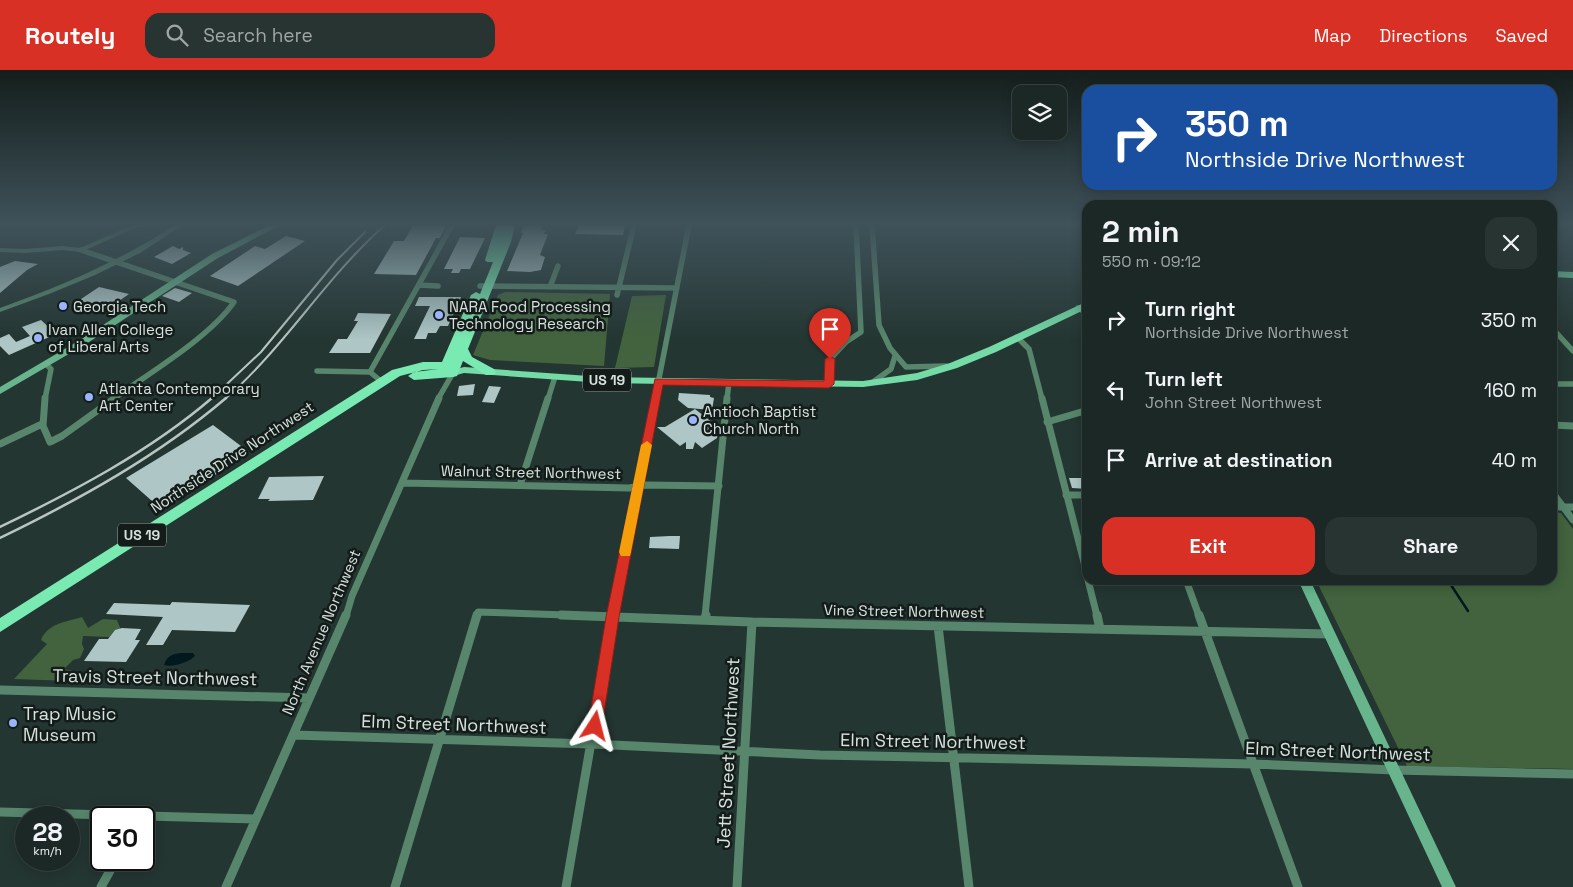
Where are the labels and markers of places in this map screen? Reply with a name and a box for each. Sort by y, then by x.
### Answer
place label: Georgia Tech [73,297,166,316]
place label: NARA Food Processing Technology Research [449,297,611,333]
marker: Georgia Tech [57,300,69,312]
pin [809,308,851,359]
marker: NARA Food Processing Technology Research [433,309,445,321]
place label: Ivan Allen College of Liberal Arts [48,320,173,356]
marker: Ivan Allen College of Liberal Arts [32,332,44,344]
place label: Atlanta Contemporary Art Center [99,379,260,415]
marker: Atlanta Contemporary Art Center [83,391,95,403]
place label: Antioch Baptist Church North [703,402,817,438]
marker: Antioch Baptist Church North [687,414,699,426]
place label: Trap Music Museum [23,702,117,746]
marker: Trap Music Museum [7,717,19,729]

